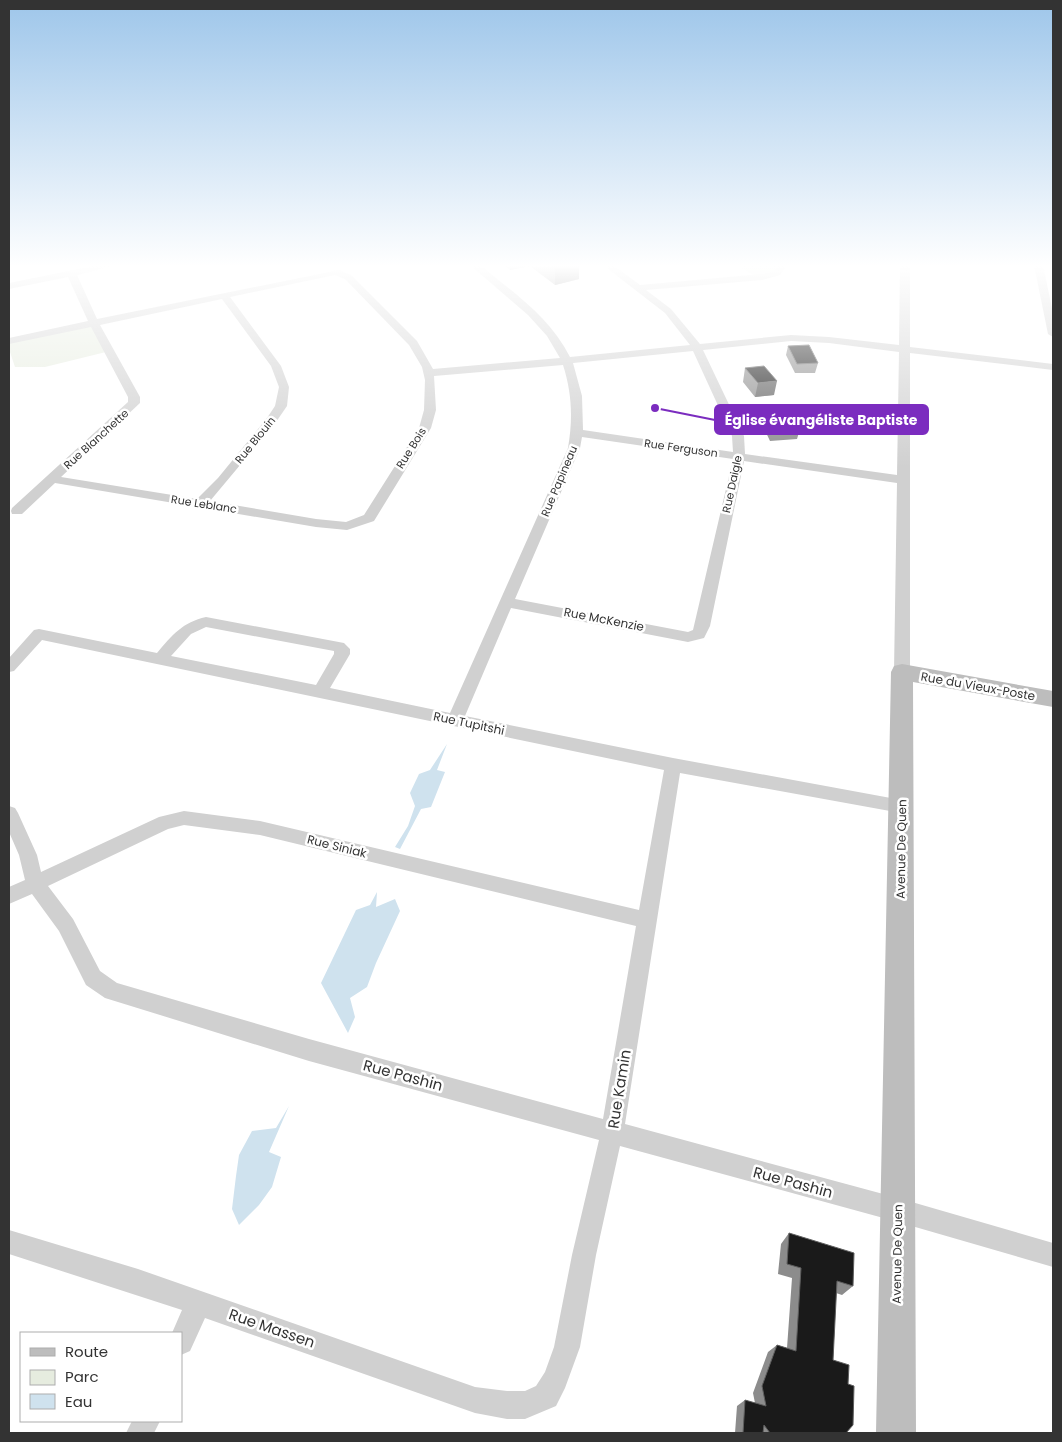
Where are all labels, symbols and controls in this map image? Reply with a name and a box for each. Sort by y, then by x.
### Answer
street label: Rue Blanchette [60,405,132,473]
callout: Église évangéliste Baptiste [715,405,928,434]
text: Église évangéliste Baptiste [725,410,918,430]
street label: Rue Blouin [231,413,279,467]
street label: Rue Bois [392,424,430,472]
street label: Rue Ferguson [643,435,719,461]
street label: Rue Papineau [537,443,581,519]
street label: Rue Daigle [718,454,746,514]
street label: Rue Leblanc [170,491,238,517]
street label: Rue McKenzie [562,603,646,635]
street label: Rue du Vieux-Poste [919,668,1037,704]
street label: Rue Tupitshi [432,707,506,739]
street label: Avenue De Quen [892,799,910,899]
street label: Rue Siniak [306,830,369,862]
street label: Rue Kamin [602,1048,636,1130]
street label: Rue Pashin [361,1054,445,1096]
street label: Rue Pashin [751,1161,835,1203]
street label: Avenue De Quen [888,1204,906,1304]
street label: Rue Massen [226,1303,318,1353]
legend [20,1332,182,1422]
text: Route [65,1341,108,1362]
text: Parc [65,1366,99,1387]
text: Eau [65,1391,92,1412]

